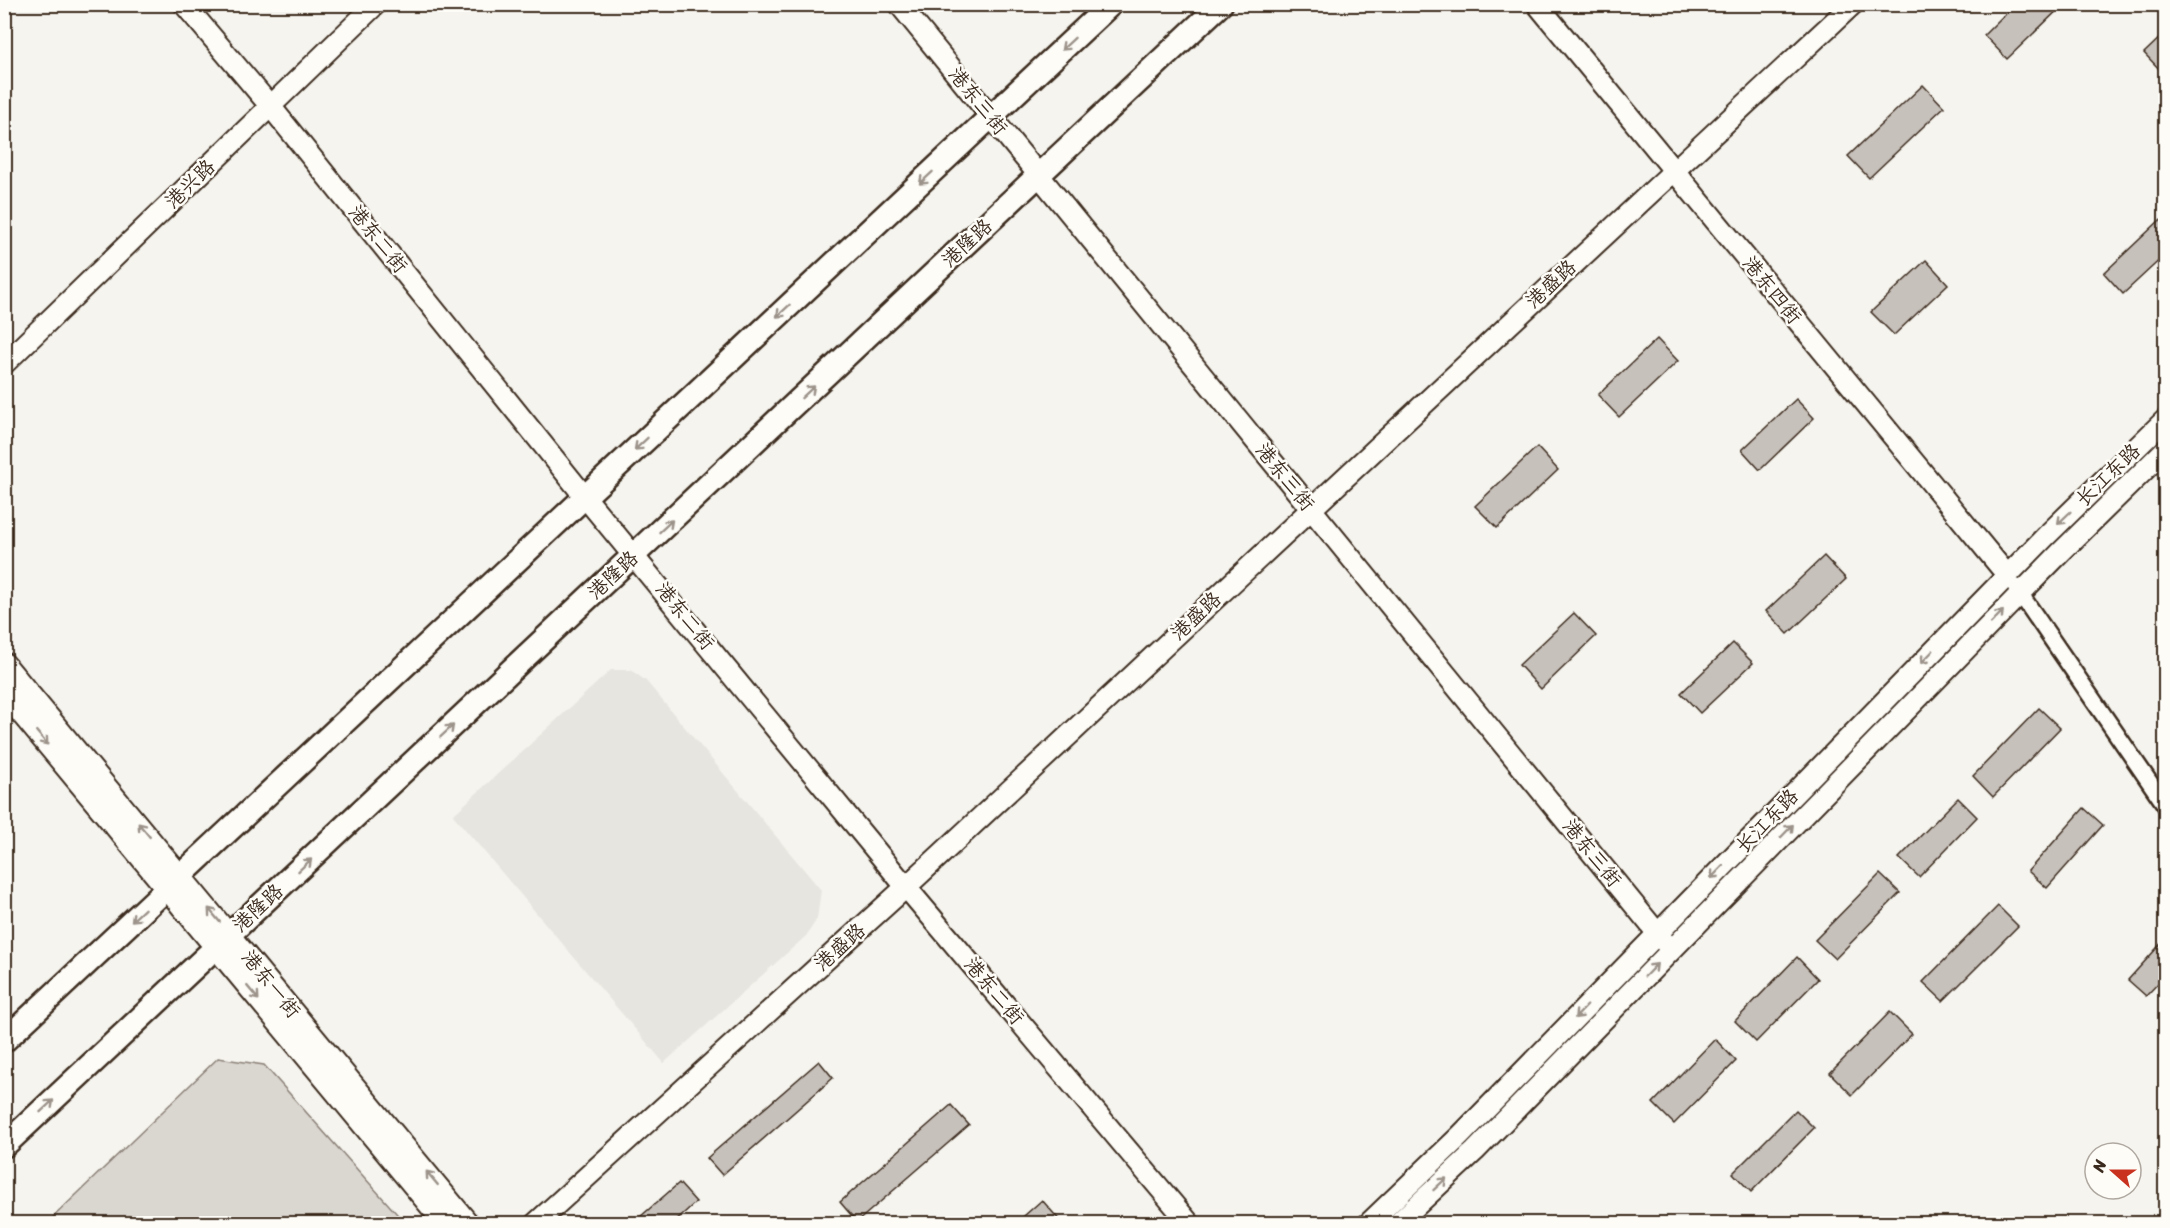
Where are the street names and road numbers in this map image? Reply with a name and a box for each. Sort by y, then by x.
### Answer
street label: 港东三街 [939,59,1017,143]
street label: 港兴路 [156,150,224,217]
street label: 港东二街 [339,197,417,281]
street label: 港隆路 [933,209,1002,276]
street label: 港东四街 [1733,248,1811,332]
street label: 港盛路 [1517,250,1586,317]
street label: 长江东路 [2067,434,2150,515]
street label: 港东三街 [1246,435,1324,519]
street label: 港隆路 [579,541,648,608]
street label: 港东二街 [646,574,724,658]
street label: 港盛路 [1162,582,1231,649]
street label: 长江东路 [1727,779,1808,862]
street label: 港东三街 [1553,811,1631,895]
street label: 港隆路 [224,874,293,941]
street label: 港盛路 [806,913,875,980]
street label: 港东一街 [232,942,310,1026]
street label: 港东二街 [955,949,1033,1033]

